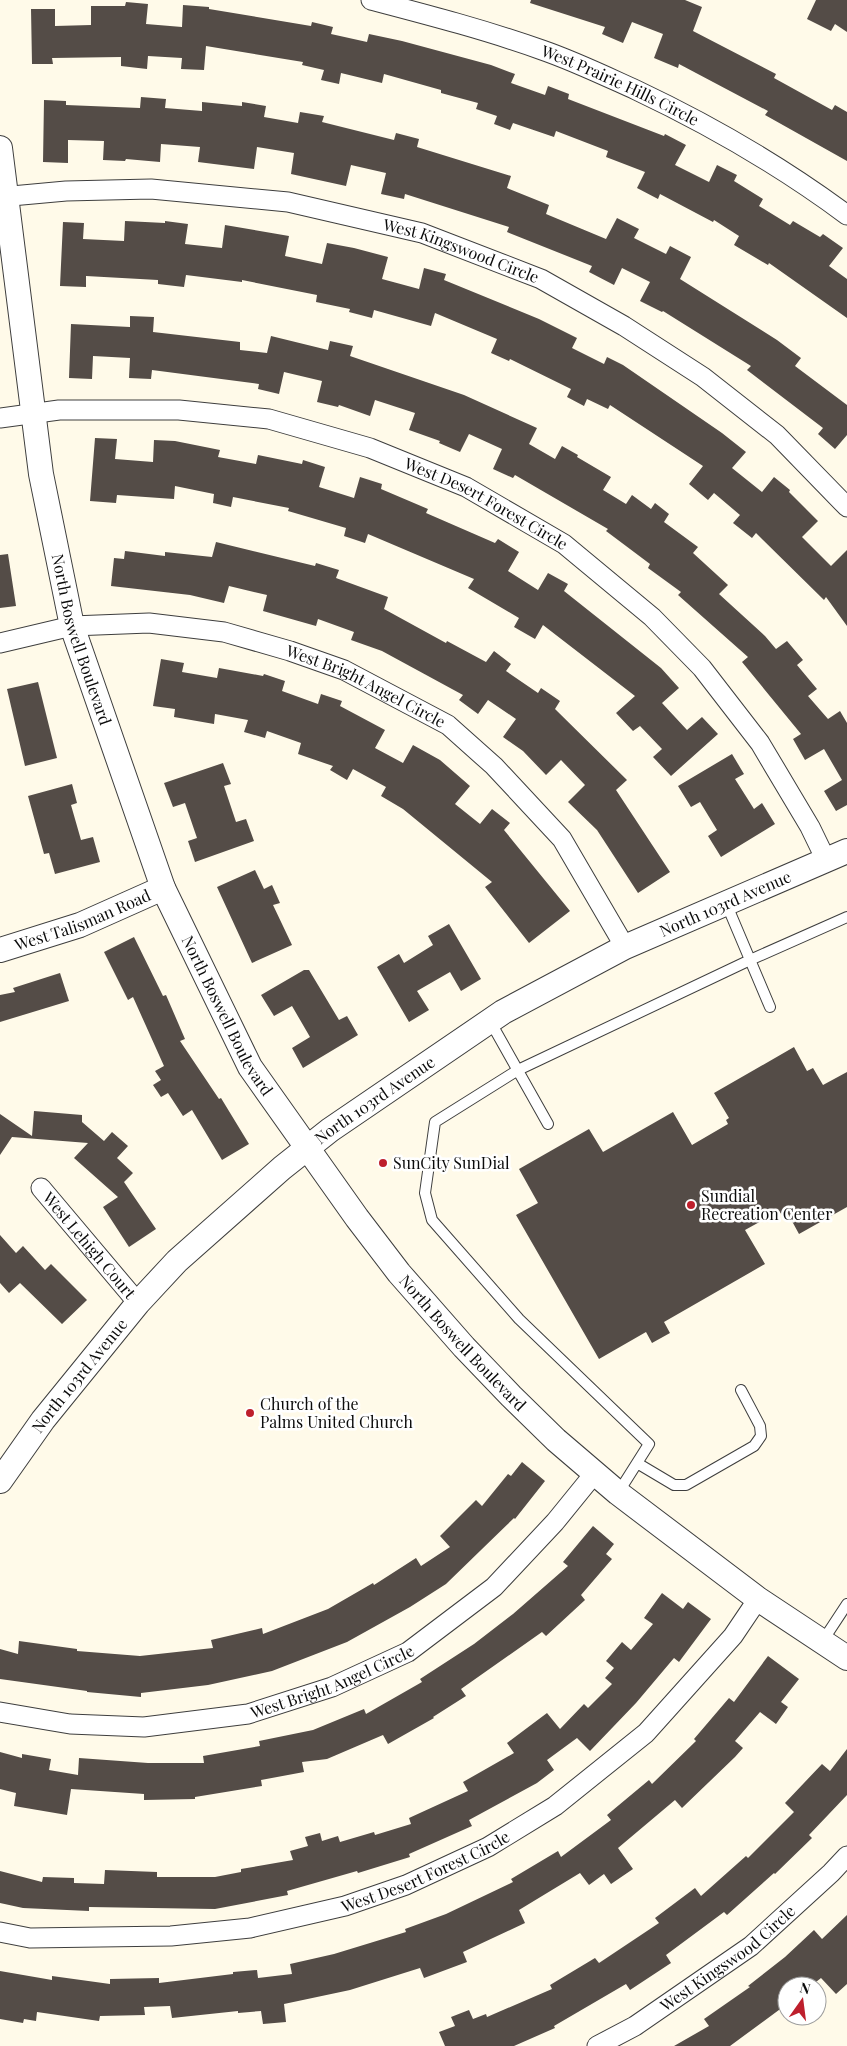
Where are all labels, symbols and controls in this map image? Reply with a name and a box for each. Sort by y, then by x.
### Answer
street label: West Prairie Hills Circle [538,39,703,130]
street label: West Kingswood Circle [380,213,542,287]
street label: West Desert Forest Circle [401,452,572,554]
street label: North Boswell Boulevard [48,552,117,728]
street label: West Bright Angel Circle [283,639,449,732]
street label: North 103rd Avenue [656,866,794,941]
street label: West Talisman Road [11,884,154,955]
street label: North Boswell Boulevard [178,932,278,1100]
street label: North 103rd Avenue [310,1051,438,1148]
place label: SunCity SunDial [393,1152,510,1173]
marker: SunCity SunDial [377,1157,389,1169]
place label: Sundial Recreation Center [701,1185,832,1224]
street label: West Lehigh Court [38,1186,141,1303]
marker: Sundial Recreation Center [685,1199,697,1211]
street label: North Boswell Boulevard [395,1270,531,1415]
street label: North 103rd Avenue [26,1314,131,1437]
place label: Church of the Palms United Church [260,1393,413,1432]
marker: Church of the Palms United Church [244,1407,256,1419]
street label: West Bright Angel Circle [247,1640,418,1723]
street label: West Desert Forest Circle [337,1825,513,1917]
street label: West Kingswood Circle [655,1900,799,2016]
north arrow [777,1976,827,2026]
text: N [798,1977,812,1998]

